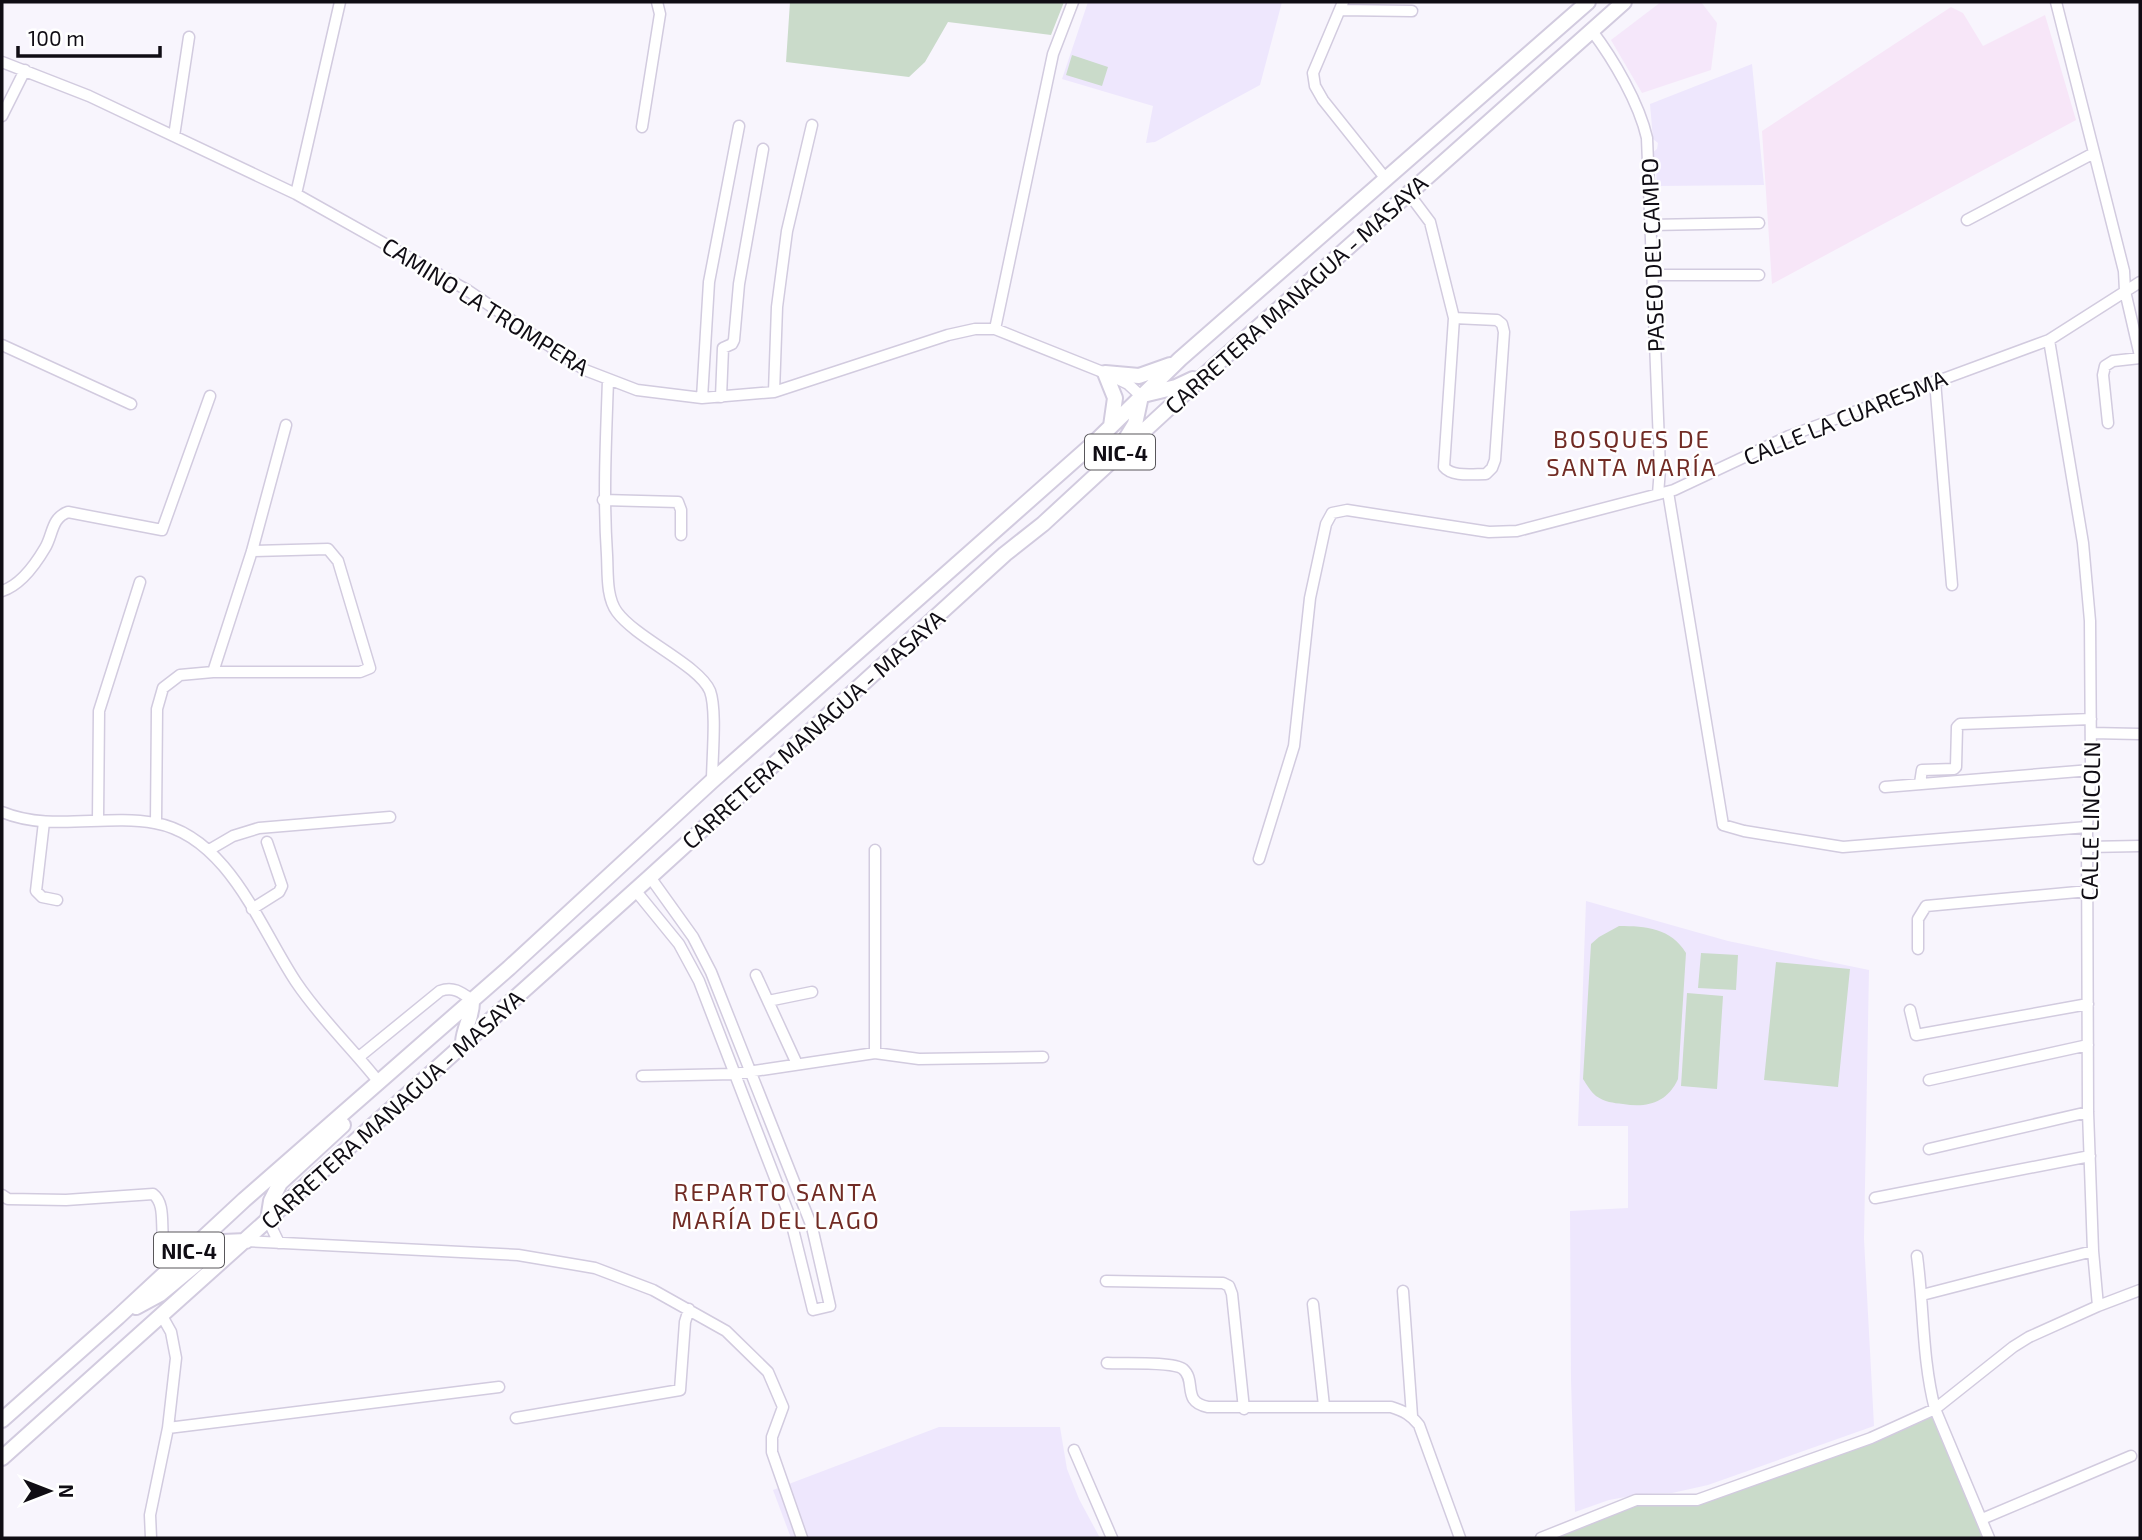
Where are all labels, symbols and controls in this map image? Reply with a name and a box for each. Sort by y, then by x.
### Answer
scale bar [18,14,159,58]
text: 100 m [28,25,85,50]
street label: PASEO DEL CAMPO [1635,157,1669,353]
street label: CARRETERA MANAGUA - MASAYA [1159,168,1434,419]
street label: CAMINO LA TROMPERA [377,231,595,381]
street label: CALLE LA CUARESMA [1739,363,1951,471]
district label: BOSQUES DE SANTA MARÍA [1546,424,1718,481]
road number: NIC-4 [1085,434,1155,470]
street label: CARRETERA MANAGUA - MASAYA [676,603,951,854]
street label: CALLE LINCOLN [2075,741,2105,901]
street label: CARRETERA MANAGUA - MASAYA [255,983,530,1234]
district label: REPARTO SANTA MARÍA DEL LAGO [671,1177,881,1234]
road number: NIC-4 [154,1232,224,1268]
north arrow [14,1456,84,1526]
text: N [55,1484,78,1498]

